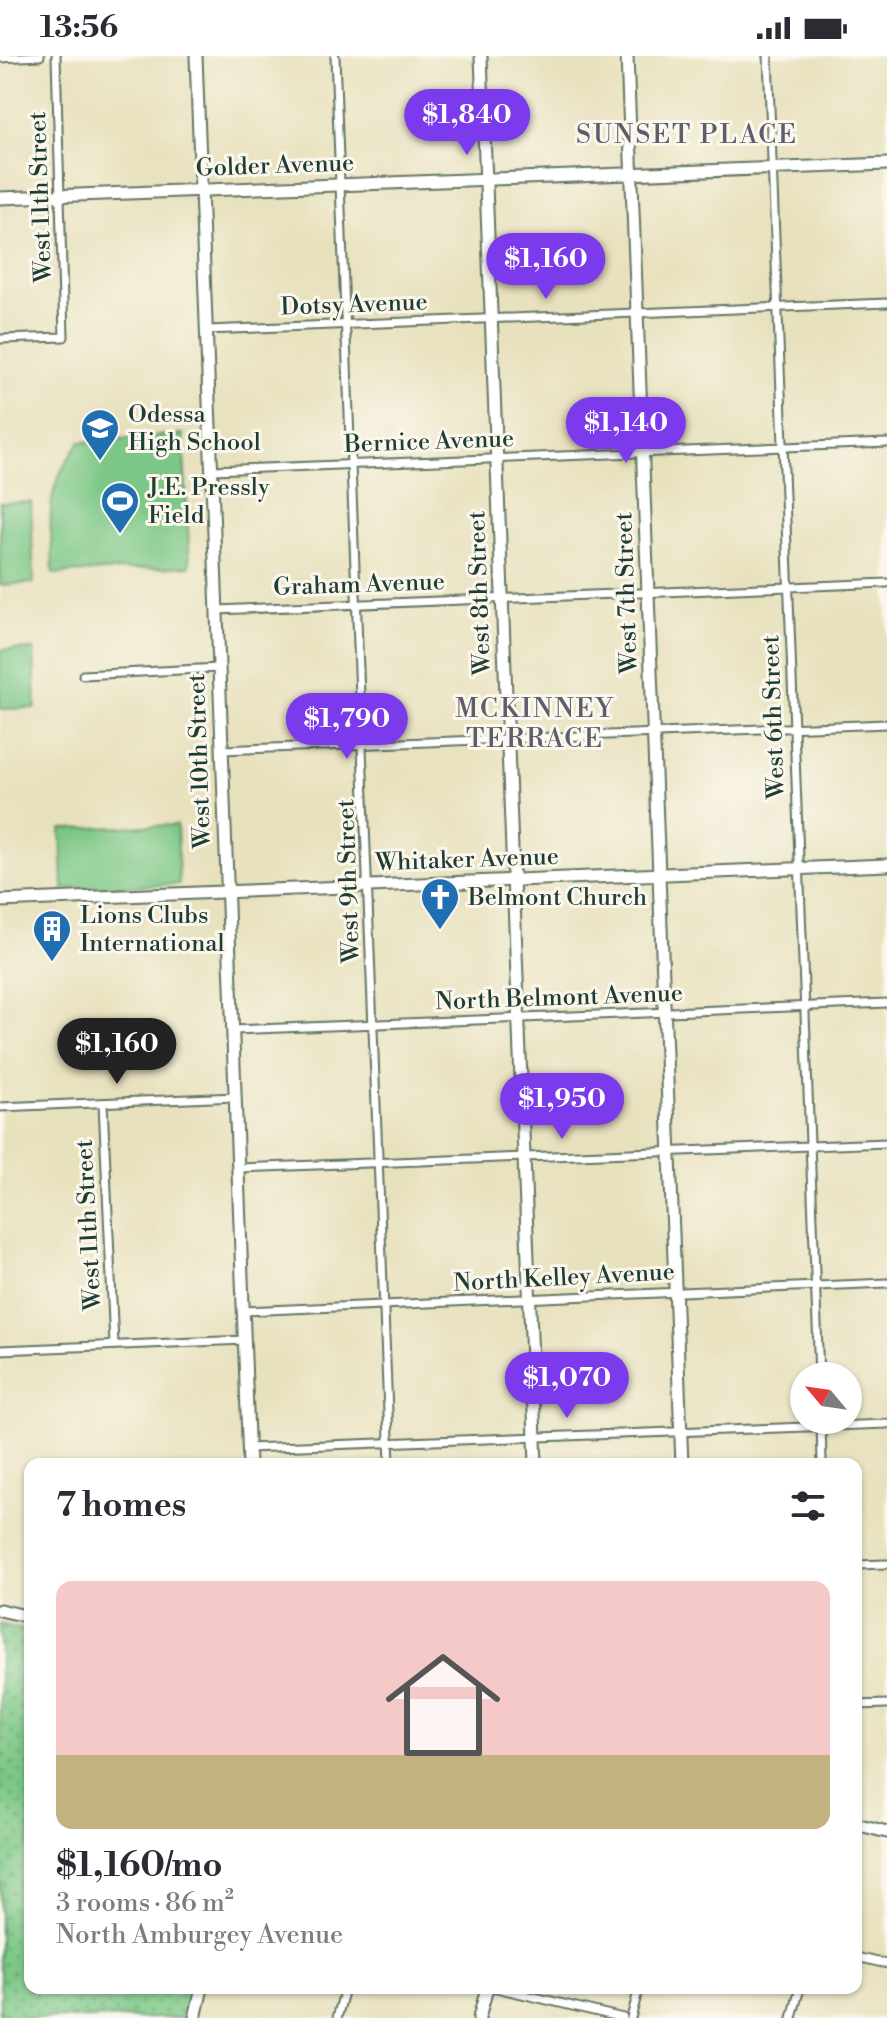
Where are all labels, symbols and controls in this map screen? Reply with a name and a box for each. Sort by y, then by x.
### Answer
text: 13:56 [40,9,118,47]
pin: $1,840 [402,89,532,157]
text: $1,840 [422,99,512,131]
street label: West 11th Street [23,110,59,284]
district label: SUNSET PLACE [576,119,798,151]
street label: Golder Avenue [195,148,355,184]
pin: $1,160 [481,233,611,301]
text: $1,160 [504,243,588,275]
street label: Dotsy Avenue [280,287,428,323]
pin: $1,140 [561,397,691,465]
place label: Odessa High School [128,400,261,458]
school or university icon: Odessa High School [79,407,121,462]
text: $1,140 [584,407,668,439]
street label: Bernice Avenue [342,424,515,460]
place label: J.E. Pressly Field [147,473,270,531]
sports icon: J.E. Pressly Field [99,480,141,535]
street label: West 8th Street [462,510,498,677]
street label: West 7th Street [609,511,645,675]
street label: Graham Avenue [273,567,445,603]
street label: West 6th Street [756,634,792,801]
street label: West 10th Street [182,672,218,850]
pin: $1,790 [282,693,412,761]
district label: MCKINNEY TERRACE [455,693,615,755]
text: $1,790 [304,703,390,735]
street label: West 9th Street [331,798,367,965]
street label: Whitaker Avenue [374,842,559,878]
church icon: Belmont Church [419,876,461,931]
place label: Belmont Church [467,883,647,913]
place label: Lions Clubs International [80,901,224,959]
building icon: Lions Clubs International [31,908,73,963]
street label: North Belmont Avenue [435,979,683,1017]
pin: $1,160 [52,1018,182,1086]
text: $1,160 [75,1028,159,1060]
pin: $1,950 [497,1073,627,1141]
text: $1,950 [518,1083,606,1115]
street label: West 11th Street [70,1138,109,1312]
street label: North Kelley Avenue [453,1257,675,1299]
pin: $1,070 [502,1352,632,1420]
text: $1,070 [523,1362,611,1394]
north arrow [790,1362,862,1434]
map controls [790,1362,862,1434]
icon: filters [786,1484,830,1528]
text: 7 homes [56,1485,186,1527]
icon: home [371,1633,515,1777]
text: $1,160/mo [56,1845,222,1887]
text: 3 rooms · 86 m² [56,1887,234,1919]
text: North Amburgey Avenue [56,1919,343,1951]

